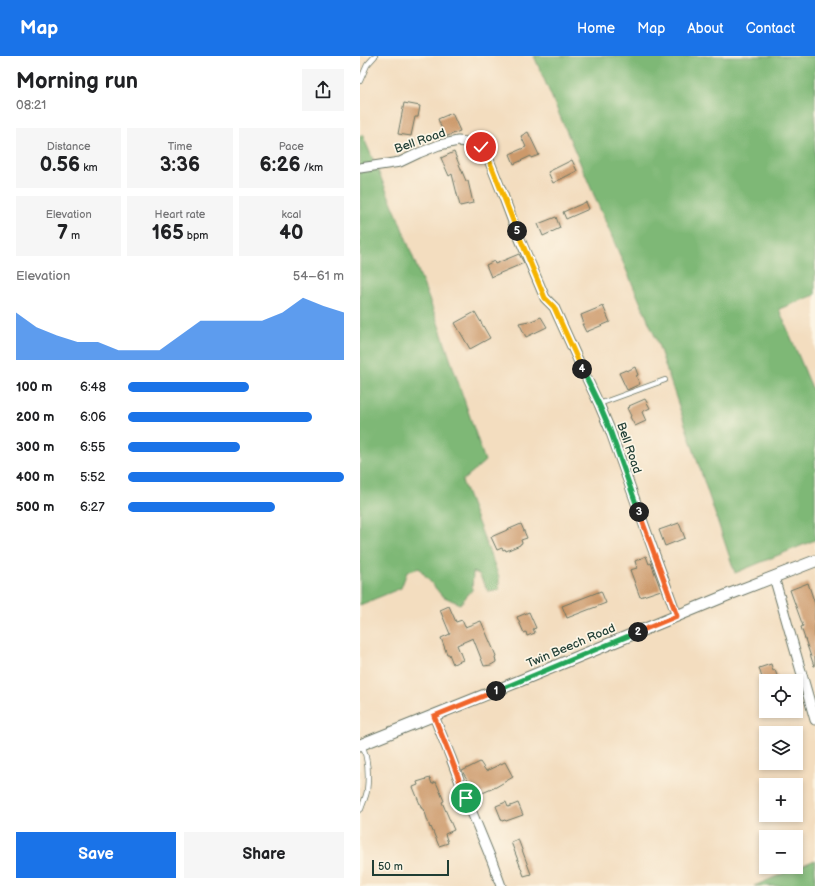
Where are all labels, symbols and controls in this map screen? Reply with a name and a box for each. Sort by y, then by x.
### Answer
text: Map [20,17,58,40]
text: Home [577,20,615,37]
text: Map [637,20,665,37]
text: About [687,20,724,37]
text: Contact [746,20,795,37]
text: Morning run [16,68,138,95]
button: share [302,69,344,111]
text: 08:21 [16,97,46,113]
street label: Bell Road [393,125,448,157]
pin [464,130,498,164]
icon: check [470,136,492,158]
text: Distance [47,140,91,153]
text: Time [168,140,192,153]
text: Pace [279,140,304,153]
text: 0.56 [40,153,80,177]
text: 3:36 [160,153,200,177]
text: 6:26 [260,153,301,177]
text: km [80,161,98,174]
text: /km [301,161,323,174]
text: Elevation [46,208,92,221]
text: Heart rate [155,208,205,221]
text: kcal [281,208,301,221]
text: 7 [57,221,68,245]
text: 165 [152,221,184,245]
text: 40 [279,221,303,245]
pin: 5 [507,221,527,241]
text: 5 [514,224,520,237]
text: m [68,229,80,242]
text: bpm [184,229,208,242]
text: Elevation [16,268,70,284]
text: 54–61 m [293,268,344,284]
pin: 4 [572,359,592,379]
text: 4 [579,362,585,375]
text: 100 m [16,379,52,395]
text: 6:48 [80,379,106,395]
text: 200 m [16,409,54,425]
text: 6:06 [80,409,106,425]
street label: Bell Road [613,421,645,476]
text: 300 m [16,439,54,455]
text: 6:55 [80,439,105,455]
text: 400 m [16,469,54,485]
text: 5:52 [80,469,105,485]
text: 500 m [16,499,54,515]
text: 6:27 [80,499,105,515]
pin: 3 [629,502,649,522]
text: 3 [636,505,642,518]
street label: Twin Beech Road [524,621,618,671]
pin: 2 [628,622,648,642]
text: 2 [635,625,641,638]
map controls [759,674,803,874]
button: locate [759,674,803,718]
pin: 1 [486,681,506,701]
text: 1 [494,684,498,697]
button: layers [759,726,803,770]
button: + [759,778,803,822]
pin [449,781,483,815]
icon: arrive [455,787,477,809]
button: − [759,830,803,874]
button: Save [16,832,176,878]
button: Share [184,832,344,878]
scale bar [372,858,449,877]
text: 50 m [378,860,403,873]

